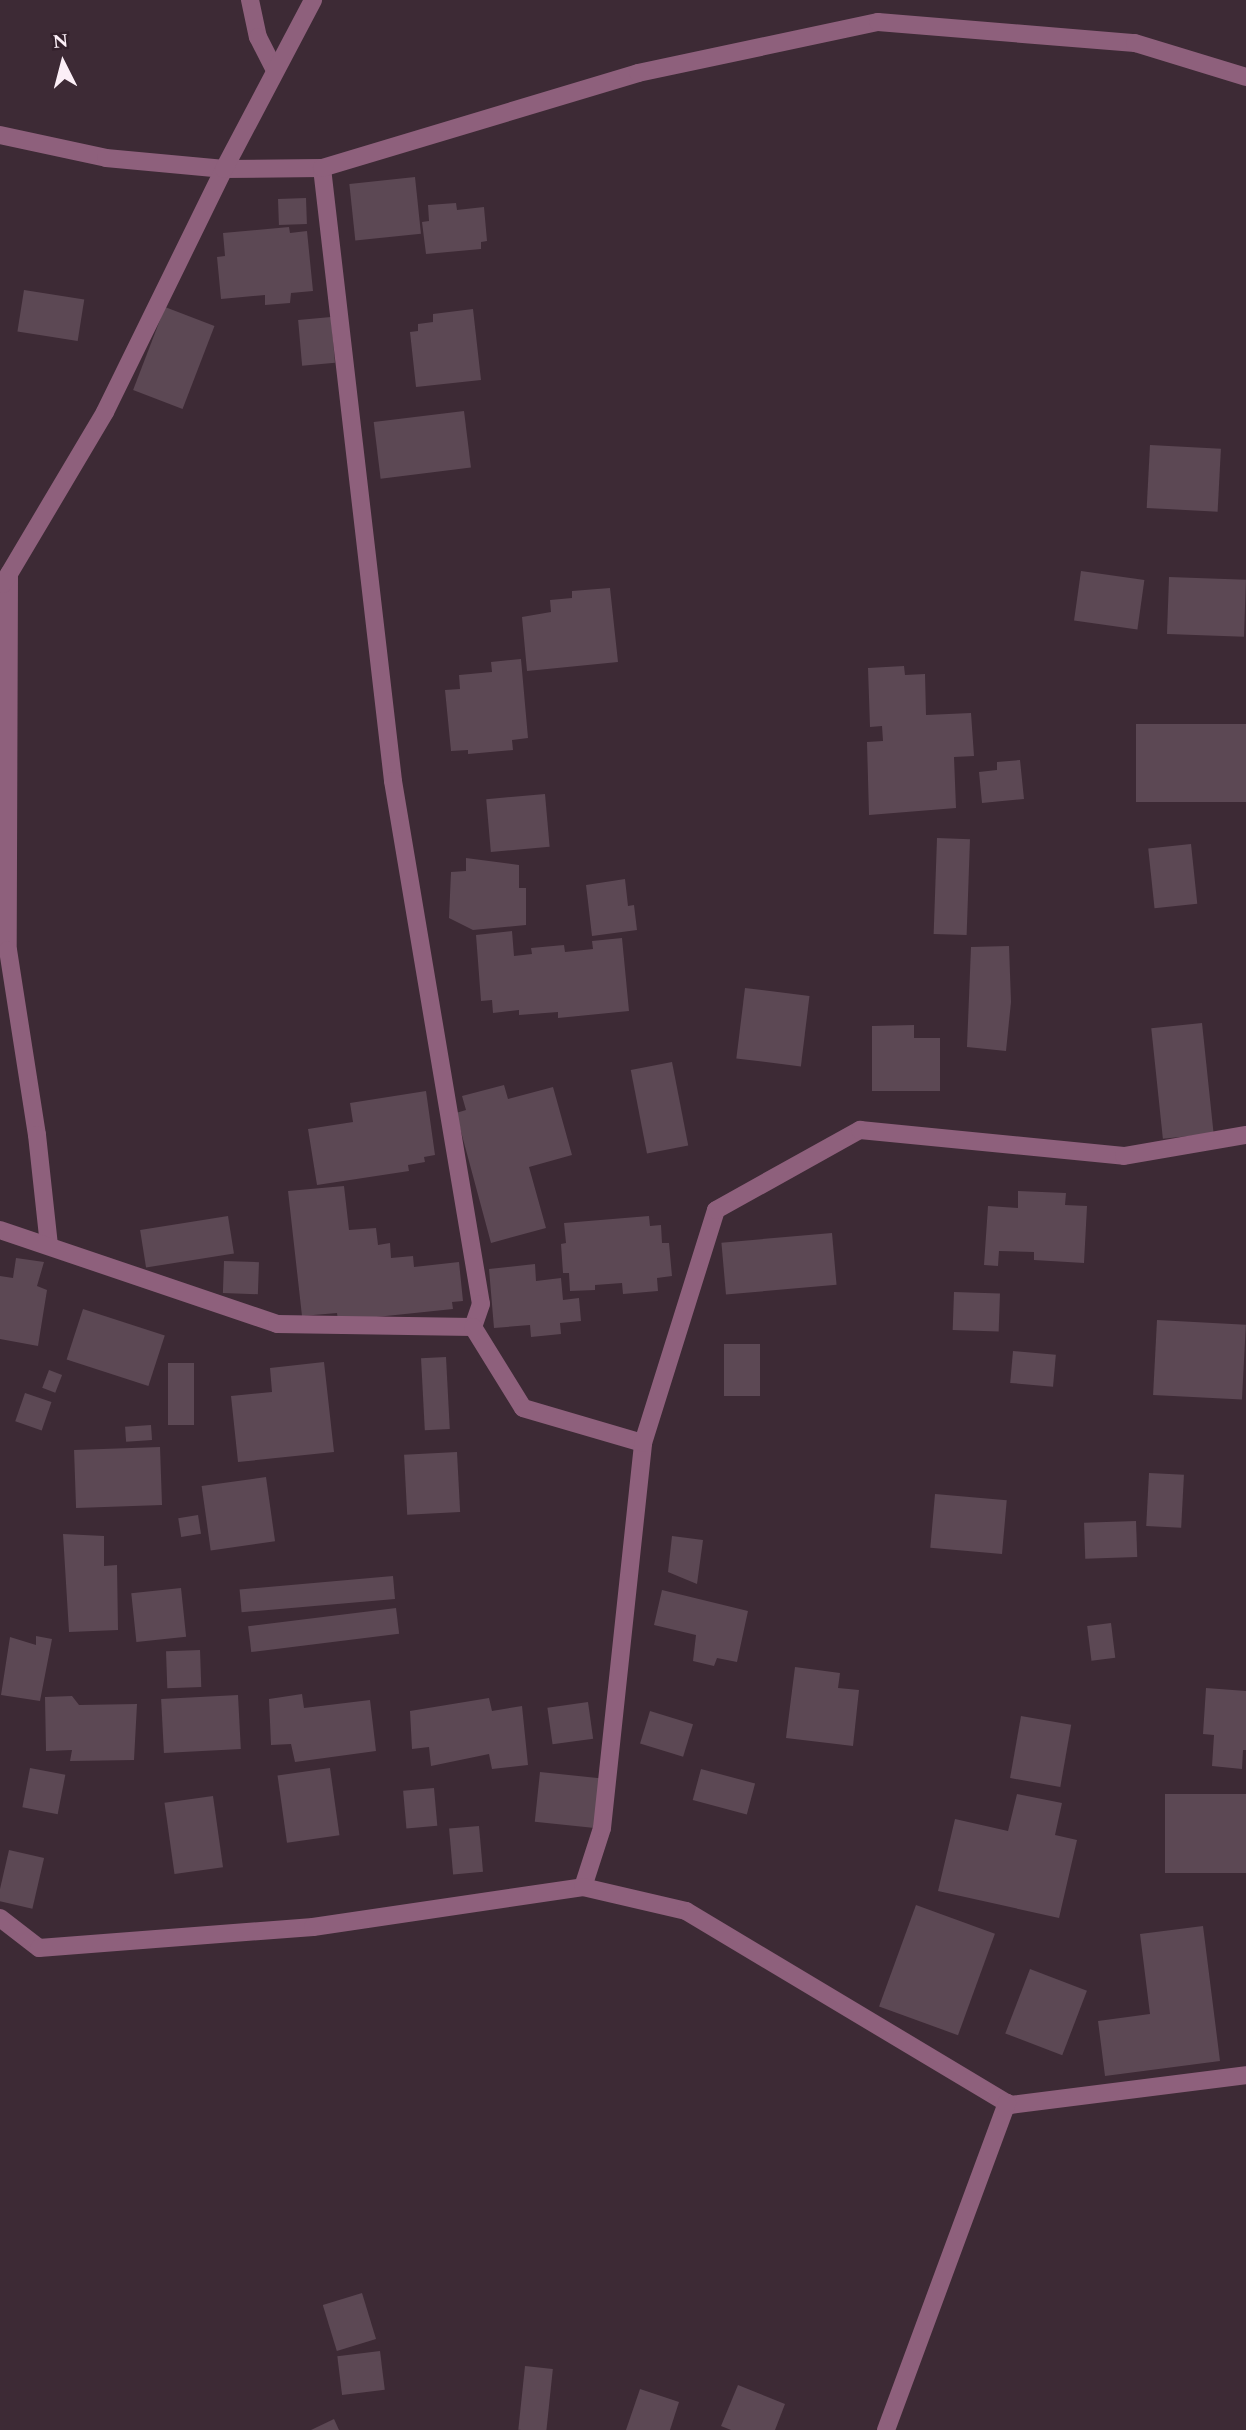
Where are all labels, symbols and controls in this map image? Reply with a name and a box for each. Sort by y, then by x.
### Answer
text: N [52,26,70,57]
north arrow [28,28,98,98]

